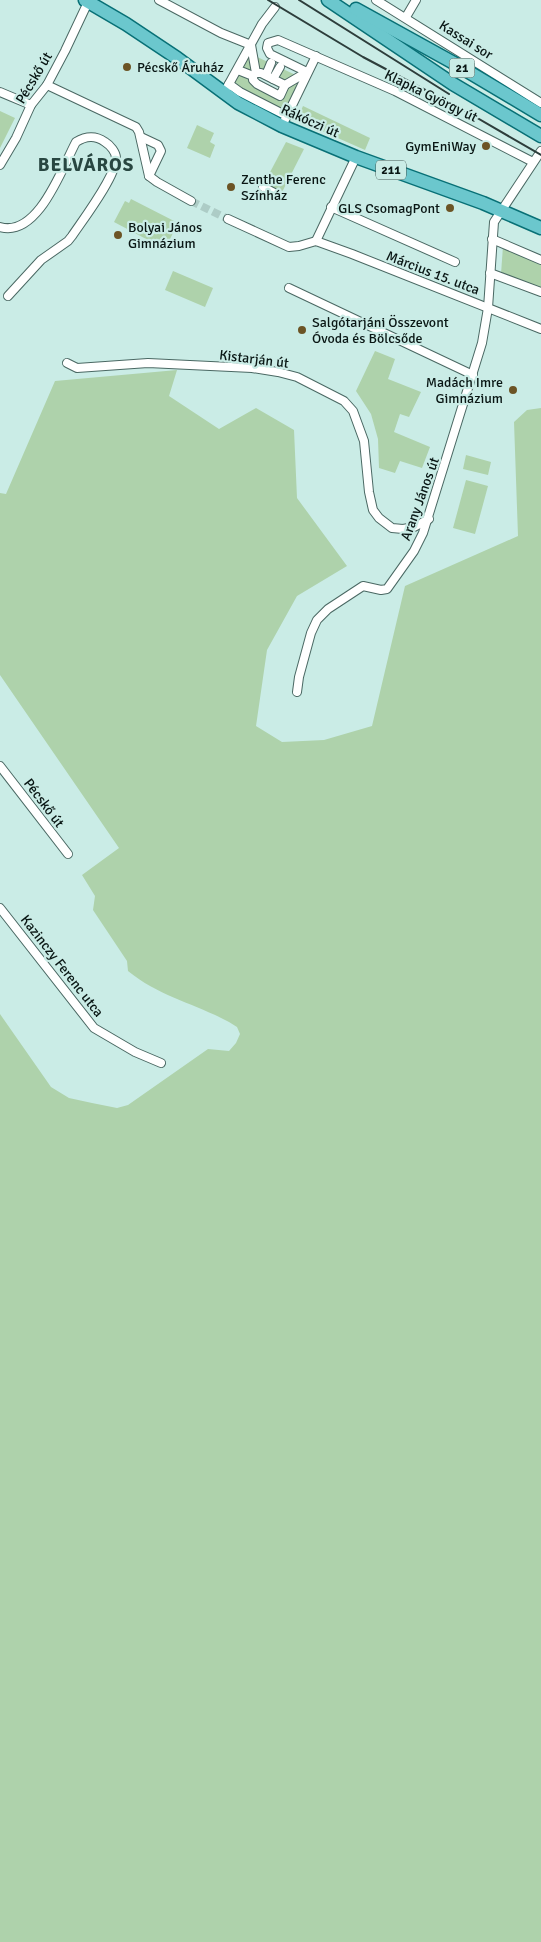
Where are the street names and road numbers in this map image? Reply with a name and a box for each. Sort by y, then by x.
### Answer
street label: Kassai sor [436,17,497,64]
street label: Pécskő út [12,49,56,107]
road number: 21 [450,58,474,78]
street label: Klapka György út [382,66,480,126]
street label: Rákóczi út [278,101,342,141]
road number: 211 [376,160,406,180]
street label: Március 15. utca [384,247,482,299]
street label: Kistarján út [218,346,290,372]
street label: Arany János út [397,455,443,543]
street label: Pécskő út [20,775,68,831]
street label: Kazinczy Ferenc utca [17,912,107,1020]

